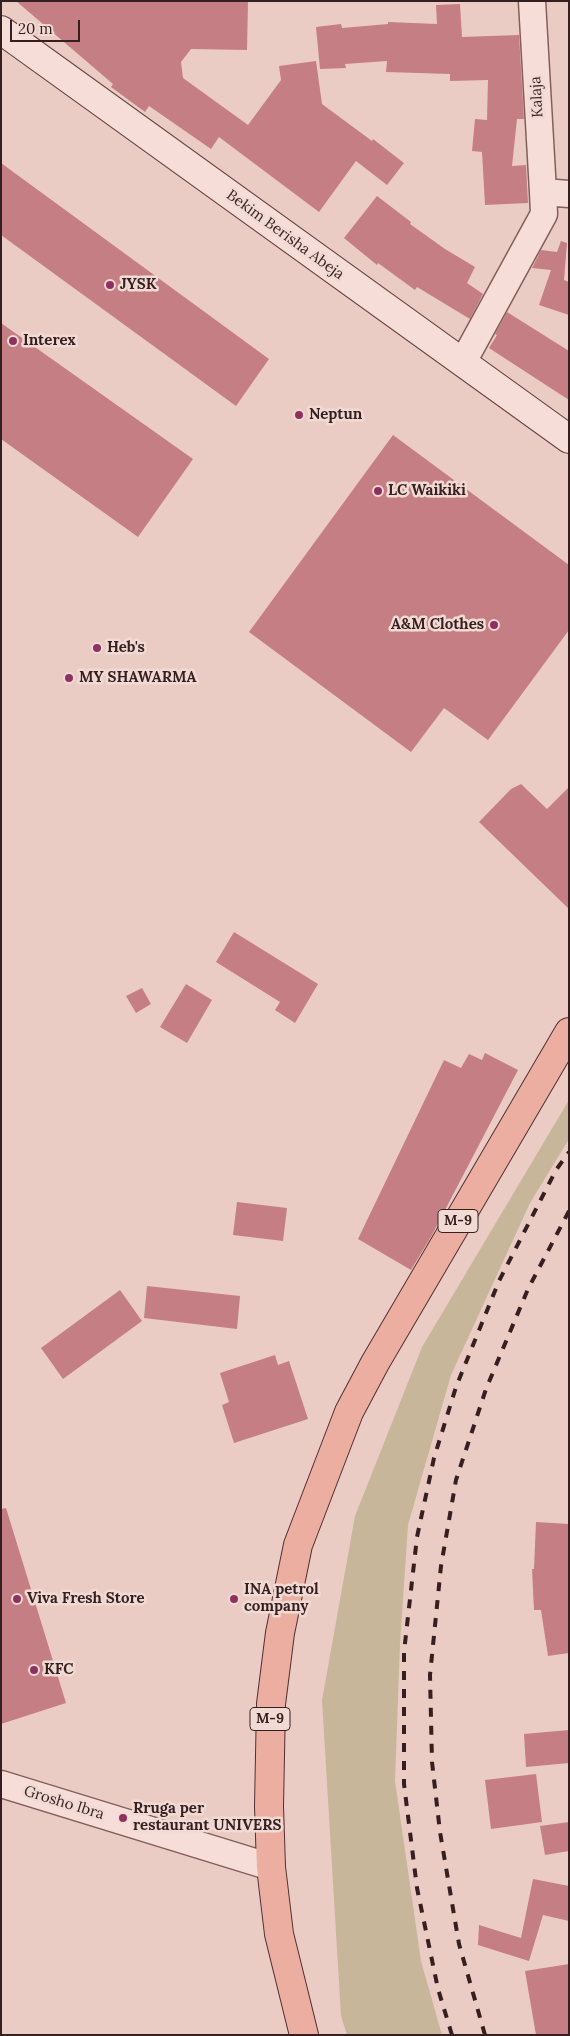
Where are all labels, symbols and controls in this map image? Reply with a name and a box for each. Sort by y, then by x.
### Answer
scale bar [12,10,82,42]
text: 20 m [18,19,53,38]
street label: Kalaja [527,76,547,118]
street label: Bekim Berisha Abeja [223,186,347,284]
place label: JYSK [120,276,156,294]
marker: JYSK [104,279,116,291]
place label: Interex [23,332,76,350]
marker: Interex [7,335,19,347]
place label: Neptun [309,406,362,424]
marker: Neptun [293,409,305,421]
place label: LC Waikiki [388,482,466,500]
marker: LC Waikiki [372,485,384,497]
place label: A&M Clothes [391,616,484,634]
marker: A&M Clothes [488,619,500,631]
place label: Heb's [107,639,145,657]
marker: Heb's [91,642,103,654]
place label: MY SHAWARMA [79,669,197,687]
marker: MY SHAWARMA [63,672,75,684]
road number: M-9 [438,1210,478,1232]
place label: INA petrol company [244,1581,319,1616]
place label: Viva Fresh Store [27,1590,145,1608]
marker: Viva Fresh Store [11,1593,23,1605]
marker: INA petrol company [228,1593,240,1605]
place label: KFC [44,1661,74,1679]
marker: KFC [28,1664,40,1676]
road number: M-9 [250,1708,290,1730]
street label: Grosho Ibra [22,1782,106,1824]
place label: Rruga per restaurant UNIVERS [133,1800,281,1835]
marker: Rruga per restaurant UNIVERS [117,1812,129,1824]

